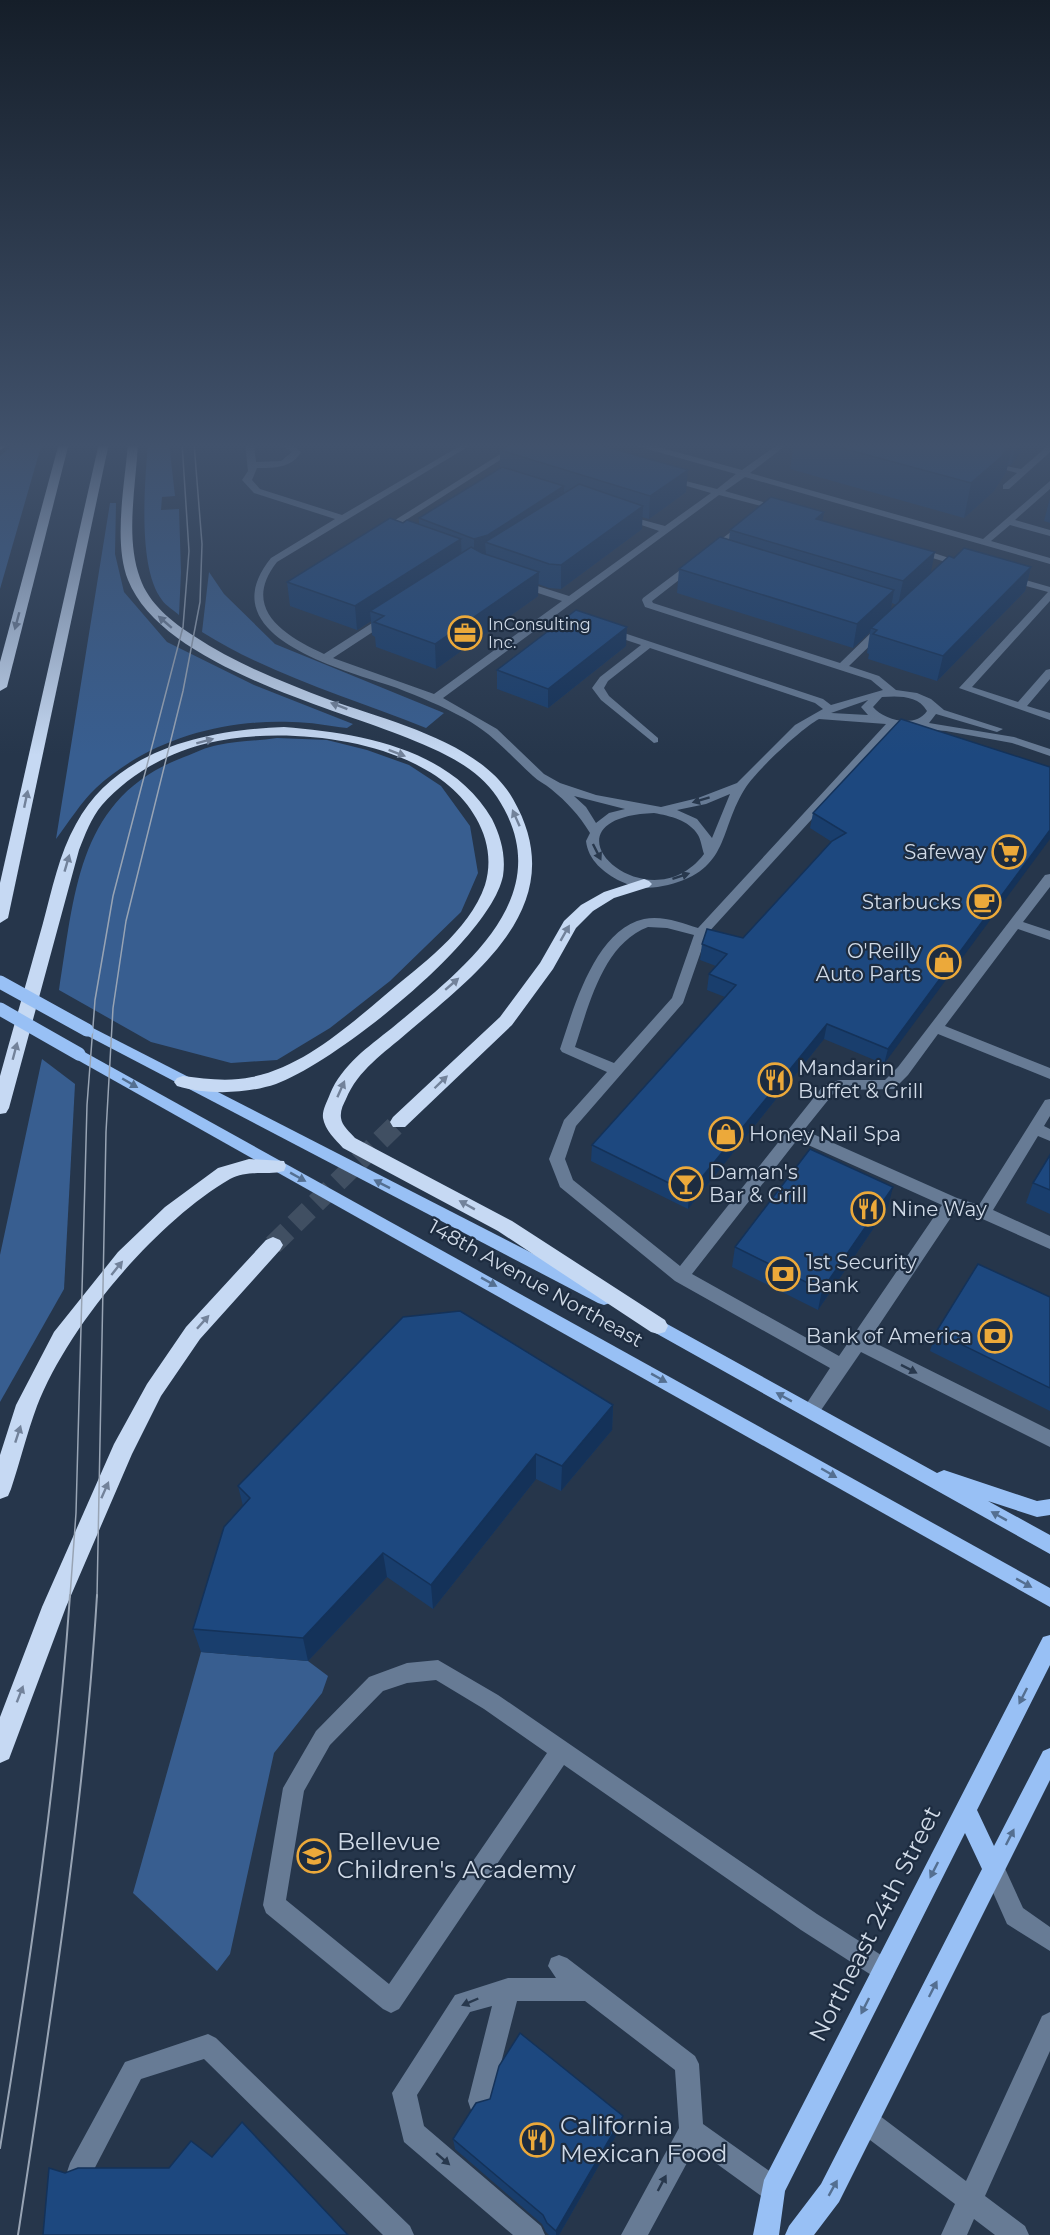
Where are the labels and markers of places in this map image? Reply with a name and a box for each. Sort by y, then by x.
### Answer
office icon: InConsulting Inc. [447,615,483,651]
place label: InConsulting Inc. [488,615,591,652]
supermarket icon: Safeway [991,834,1027,870]
place label: Safeway [904,840,986,864]
cafe icon: Starbucks [966,884,1002,920]
place label: Starbucks [862,890,961,914]
place label: O'Reilly Auto Parts [816,939,921,986]
shop icon: O'Reilly Auto Parts [926,944,962,980]
place label: Mandarin Buffet & Grill [798,1056,923,1103]
restaurant icon: Mandarin Buffet & Grill [757,1062,793,1098]
shop icon: Honey Nail Spa [708,1116,744,1152]
place label: Honey Nail Spa [749,1122,901,1146]
place label: Daman's Bar & Grill [709,1160,807,1207]
bar icon: Daman's Bar & Grill [668,1166,704,1202]
restaurant icon: Nine Way [850,1191,886,1227]
place label: Nine Way [891,1197,987,1221]
place label: 1st Security Bank [806,1250,917,1297]
bank icon: 1st Security Bank [765,1256,801,1292]
bank icon: Bank of America [977,1318,1013,1354]
place label: Bank of America [806,1324,972,1348]
place label: Bellevue Children's Academy [337,1827,576,1884]
school or university icon: Bellevue Children's Academy [296,1838,332,1874]
place label: California Mexican Food [560,2111,728,2168]
restaurant icon: California Mexican Food [519,2122,555,2158]

